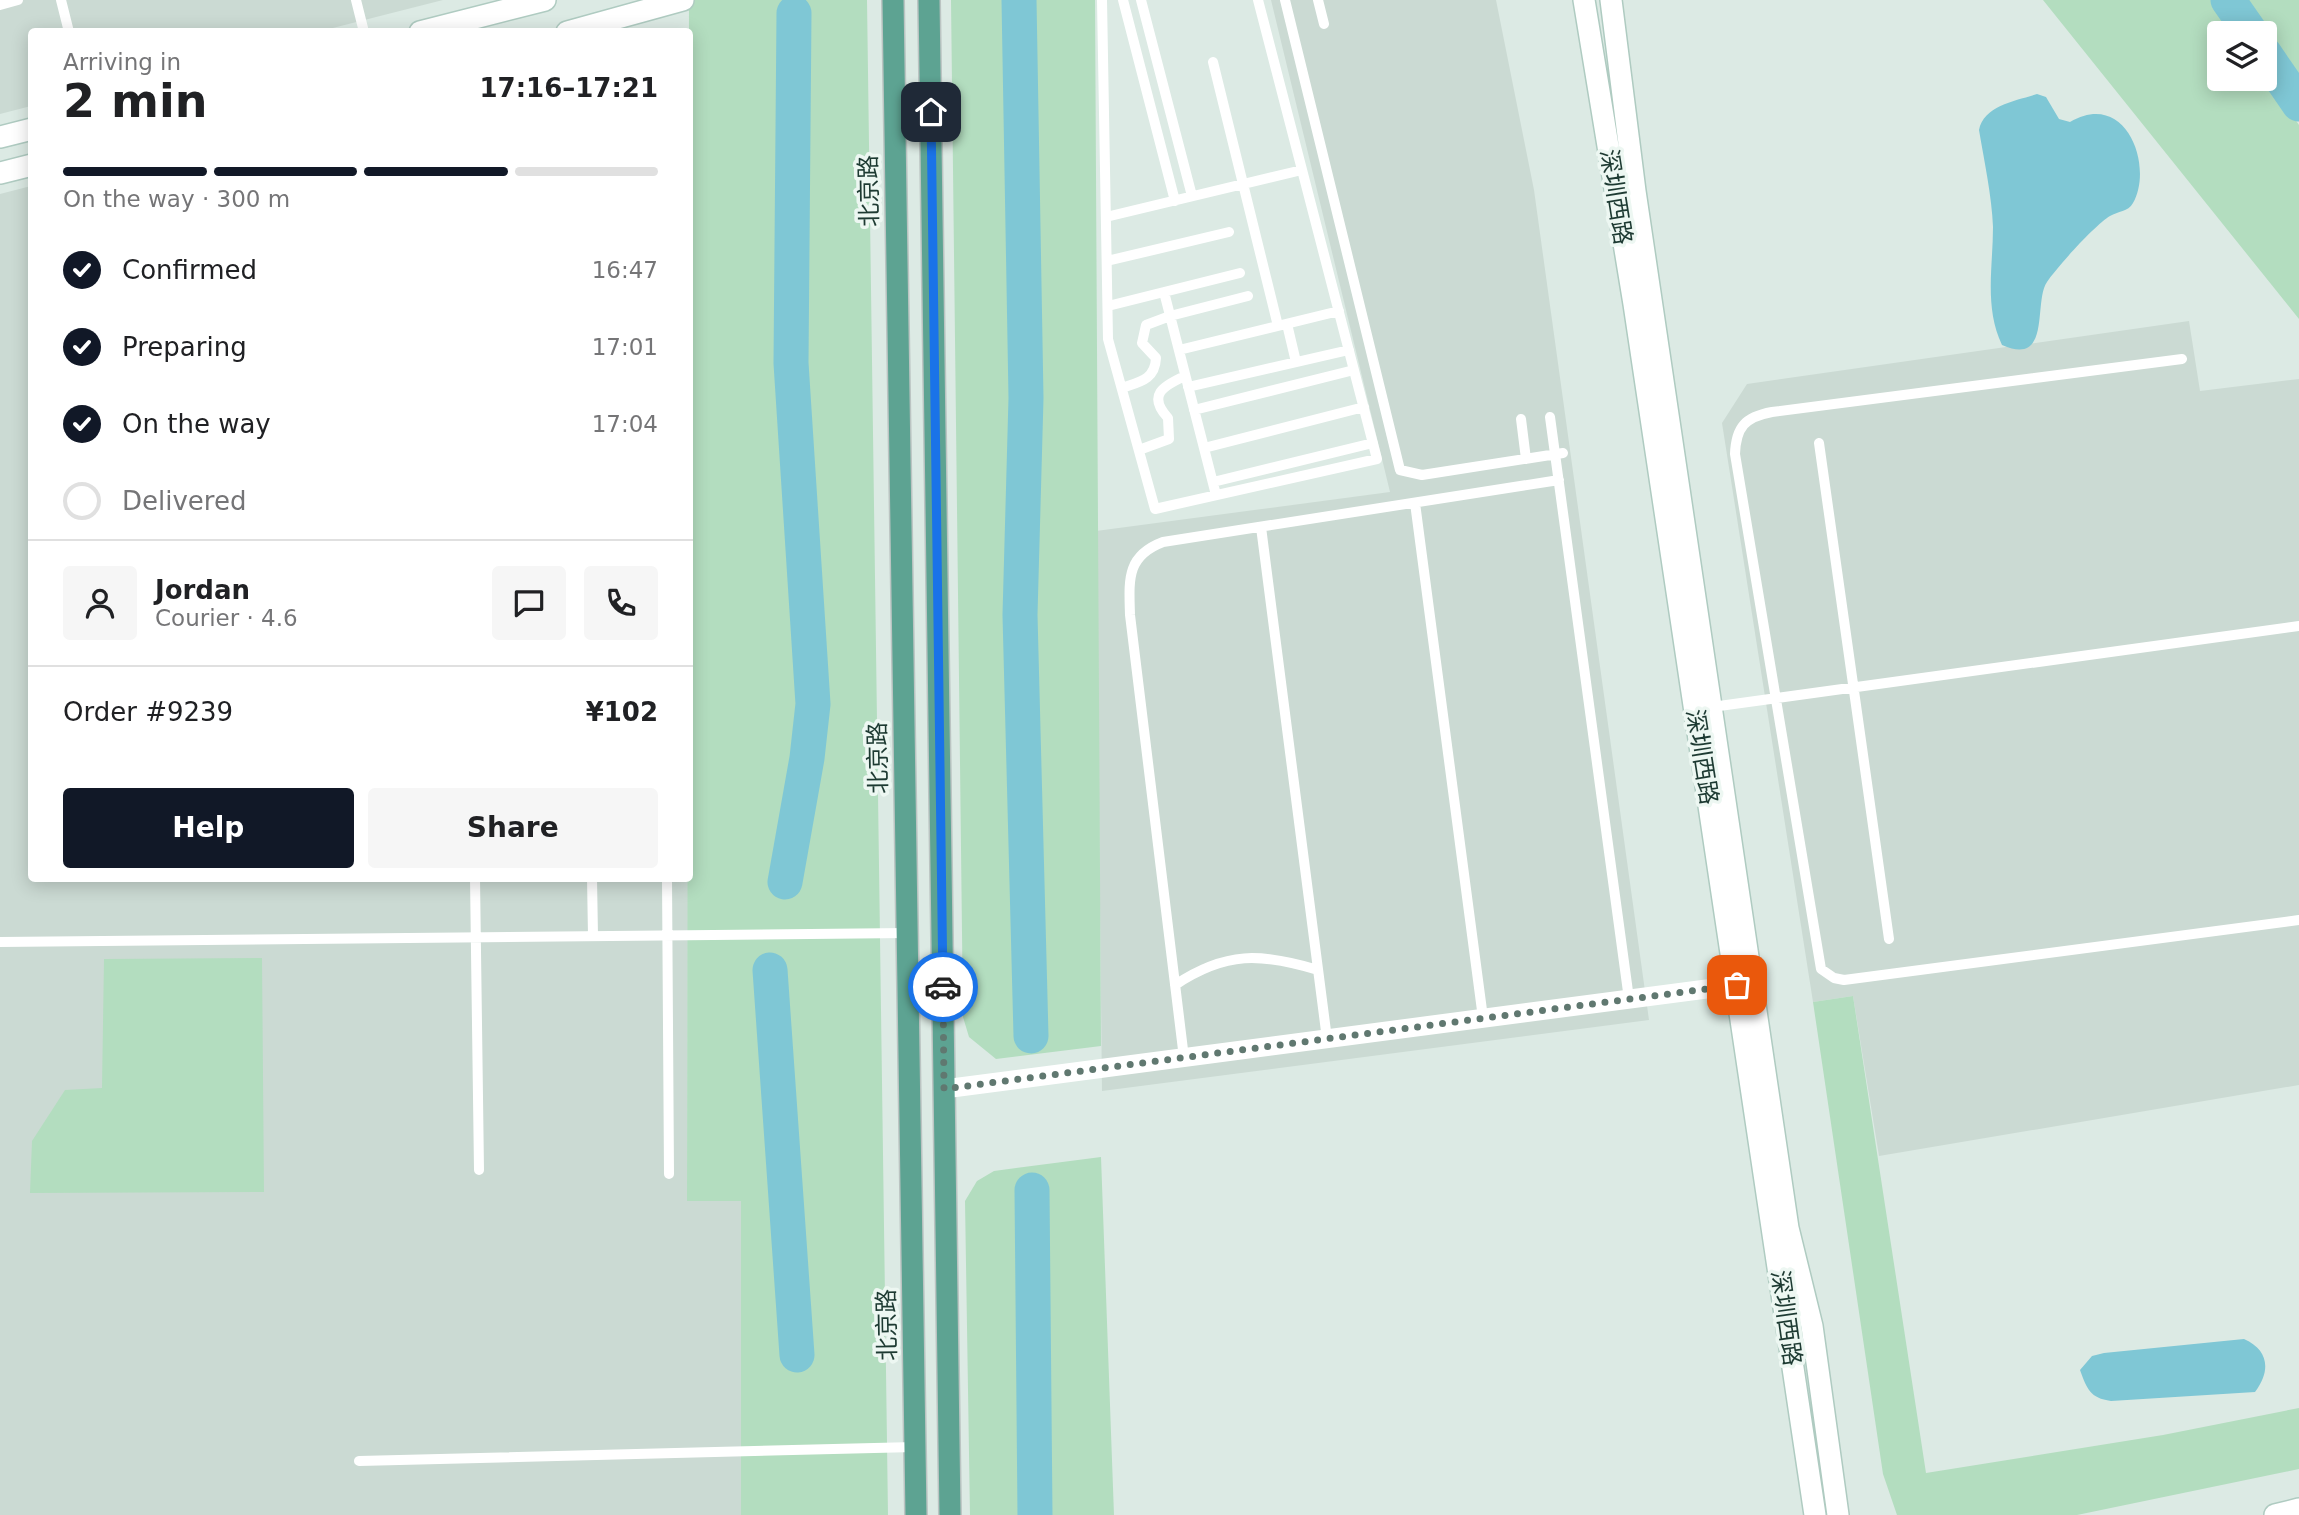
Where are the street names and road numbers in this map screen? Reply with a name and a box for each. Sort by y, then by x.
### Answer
street label: 深圳西路 [1595,147,1637,247]
street label: 北京路 [854,155,884,227]
street label: 深圳西路 [1681,707,1723,807]
street label: 北京路 [863,722,893,794]
street label: 深圳西路 [1765,1269,1807,1367]
street label: 北京路 [872,1289,902,1361]

